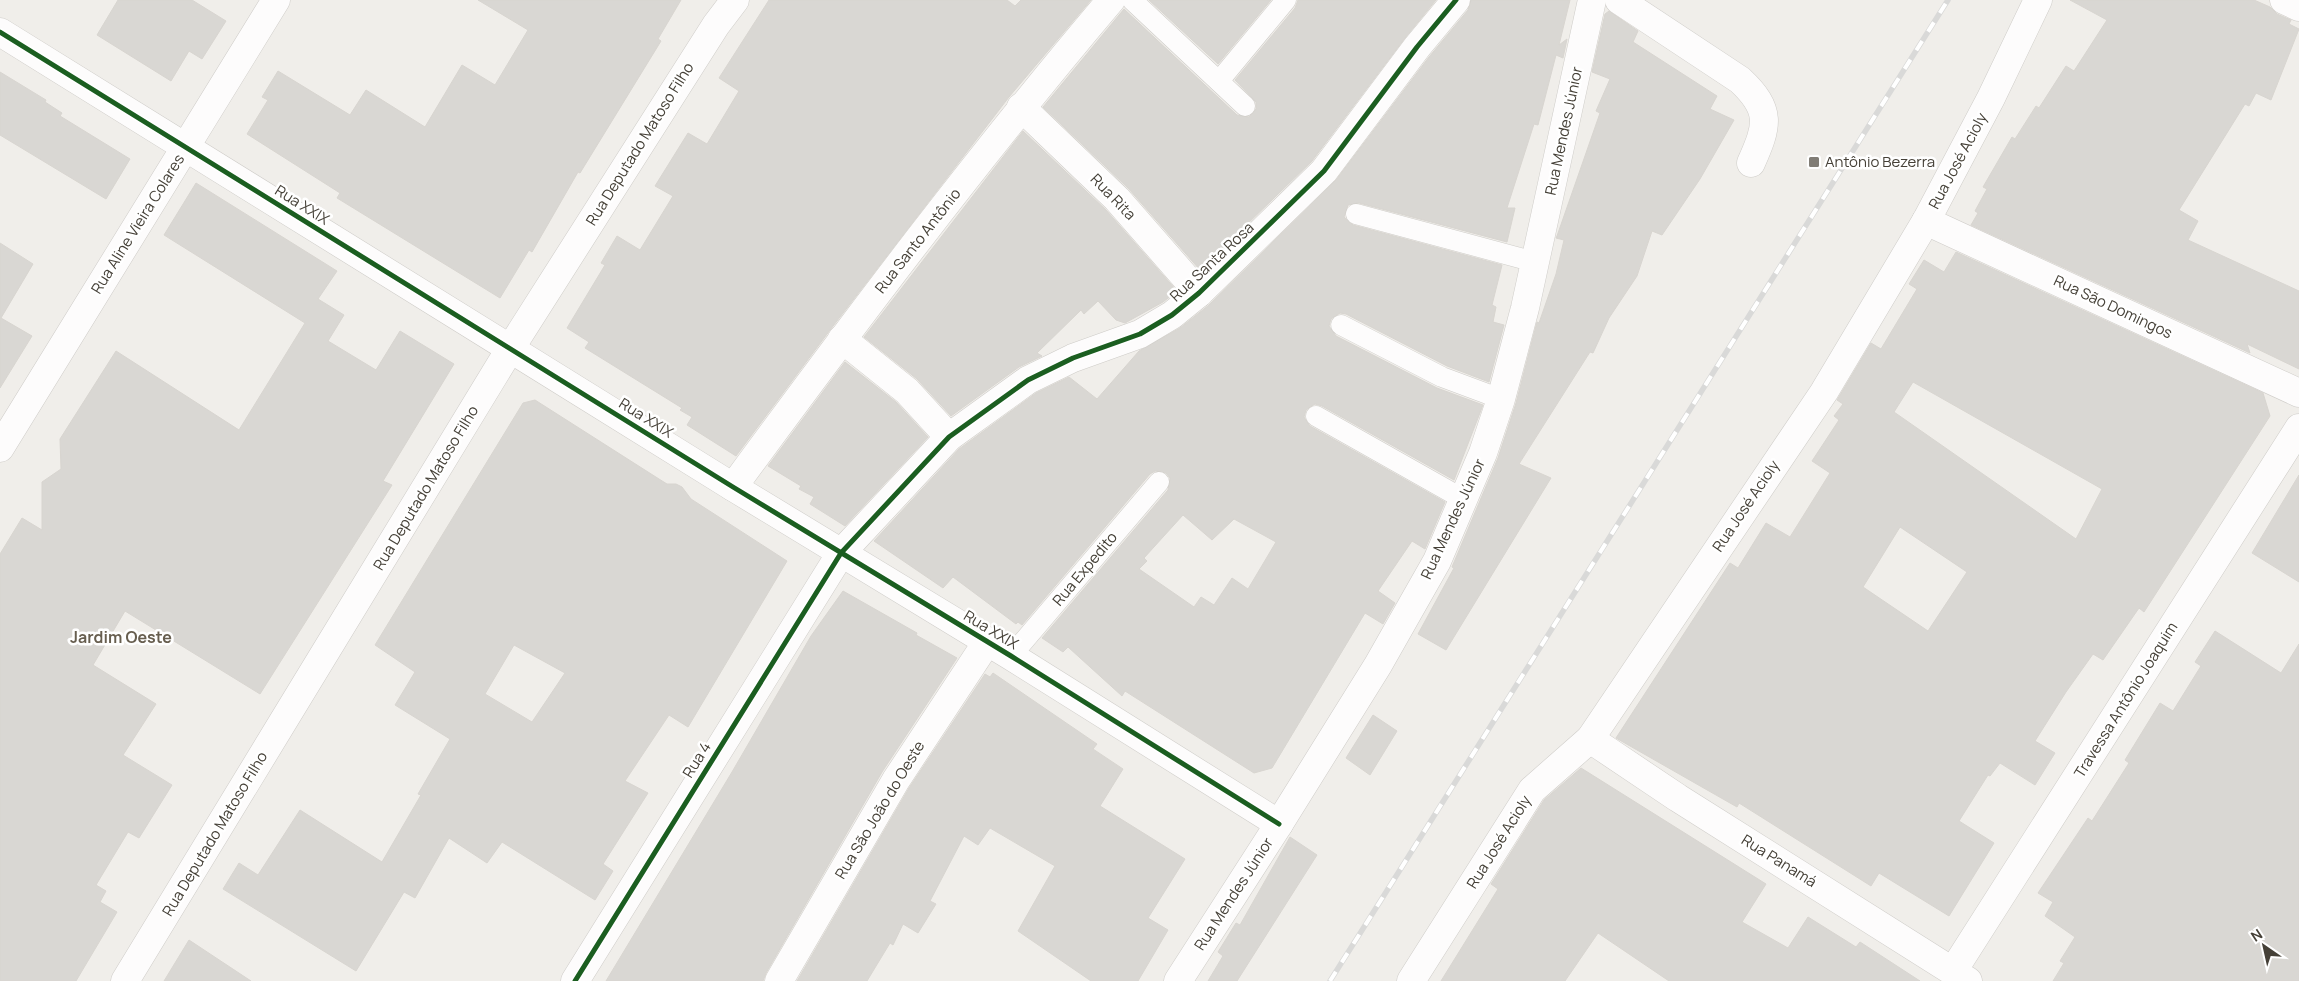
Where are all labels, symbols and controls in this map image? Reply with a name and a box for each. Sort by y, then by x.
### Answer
street label: Rua Deputado Matoso Filho [581,58,699,229]
street label: Rua Mendes Júnior [1540,64,1588,197]
street label: Rua José Acioly [1923,109,1992,213]
street label: Rua Aline Vieira Colares [86,150,189,298]
place label: Antônio Bezerra [1825,151,1935,172]
marker: Antônio Bezerra [1807,155,1821,169]
street label: Rua Rita [1086,169,1141,224]
street label: Rua XXIX [271,180,333,230]
street label: Rua Santo Antônio [870,184,965,298]
street label: Rua Santa Rosa [1165,217,1258,306]
street label: Rua São Domingos [2050,270,2176,343]
street label: Rua XXIX [615,393,677,443]
street label: Rua Deputado Matoso Filho [368,401,483,574]
street label: Rua Mendes Júnior [1415,455,1490,582]
street label: Rua José Acioly [1707,456,1784,556]
street label: Rua Expedito [1047,527,1122,610]
street label: Rua XXIX [960,605,1023,654]
street label: Travessa Antônio Joaquim [2069,618,2182,782]
district label: Jardim Oeste [70,626,172,648]
street label: Rua São João do Oeste [830,736,929,883]
street label: Rua 4 [677,738,716,782]
street label: Rua Deputado Matoso Filho [157,747,272,920]
street label: Rua José Acioly [1461,791,1536,892]
street label: Rua Panamá [1738,829,1821,892]
street label: Rua Mendes Júnior [1189,833,1278,954]
north arrow [2239,921,2289,971]
text: N [2247,924,2266,945]

